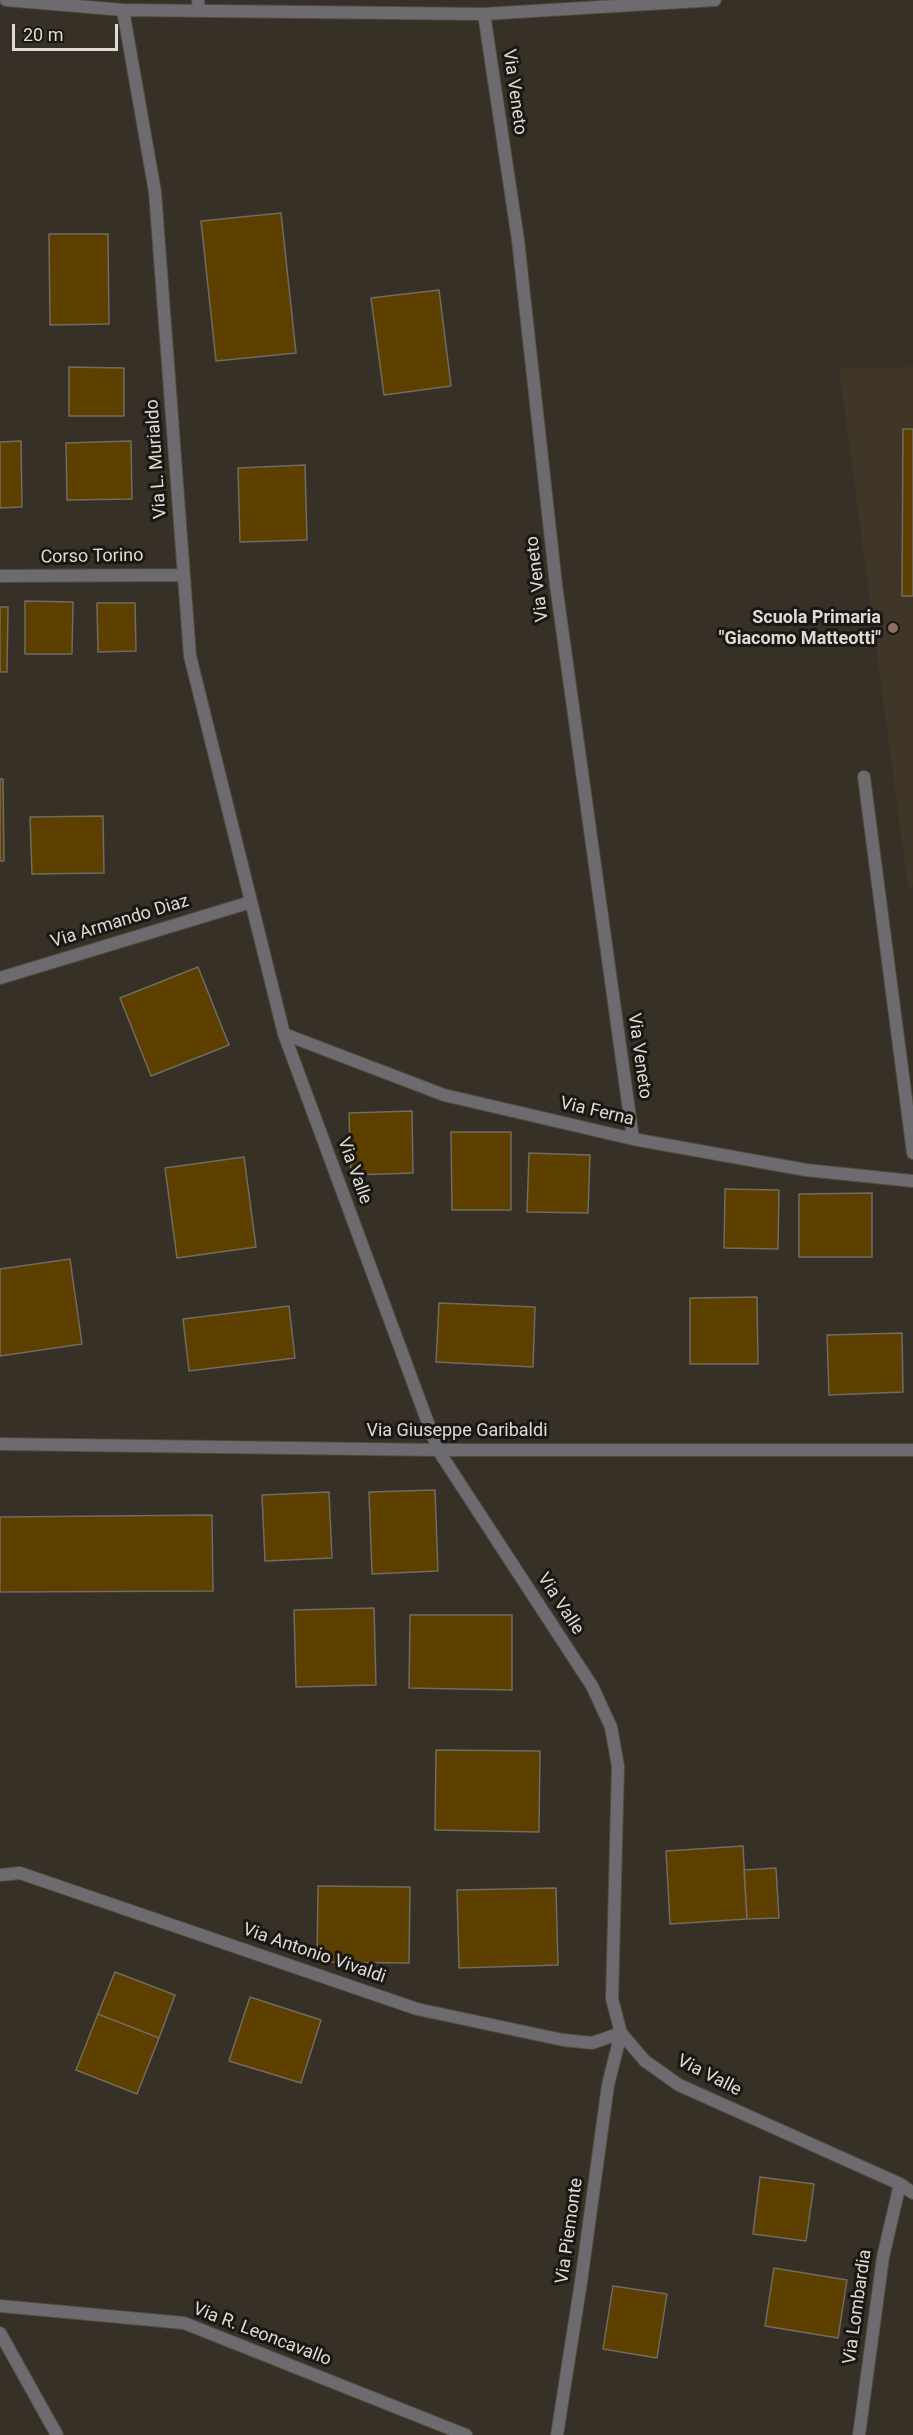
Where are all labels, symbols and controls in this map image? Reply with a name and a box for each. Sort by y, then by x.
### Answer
scale bar [15,12,122,50]
text: 20 m [23,24,63,45]
street label: Via Veneto [497,48,531,136]
street label: Via L. Murialdo [142,399,172,519]
street label: Via Veneto [522,535,554,623]
street label: Corso Torino [40,545,144,569]
place label: Scuola Primaria "Giacomo Matteotti" [719,607,881,650]
marker: Scuola Primaria "Giacomo Matteotti" [886,621,900,635]
street label: Via Armando Diaz [48,891,192,953]
street label: Via Veneto [622,1012,656,1100]
street label: Via Ferna [558,1093,636,1131]
street label: Via Valle [332,1135,376,1207]
street label: Via Giuseppe Garibaldi [366,1420,548,1442]
street label: Via Valle [532,1569,588,1639]
street label: Via Antonio Vivaldi [240,1919,388,1989]
street label: Via Valle [673,2051,745,2101]
street label: Via Piemonte [552,2177,588,2285]
street label: Via Lombardia [839,2248,877,2366]
street label: Via R. Leoncavallo [190,2299,334,2371]

